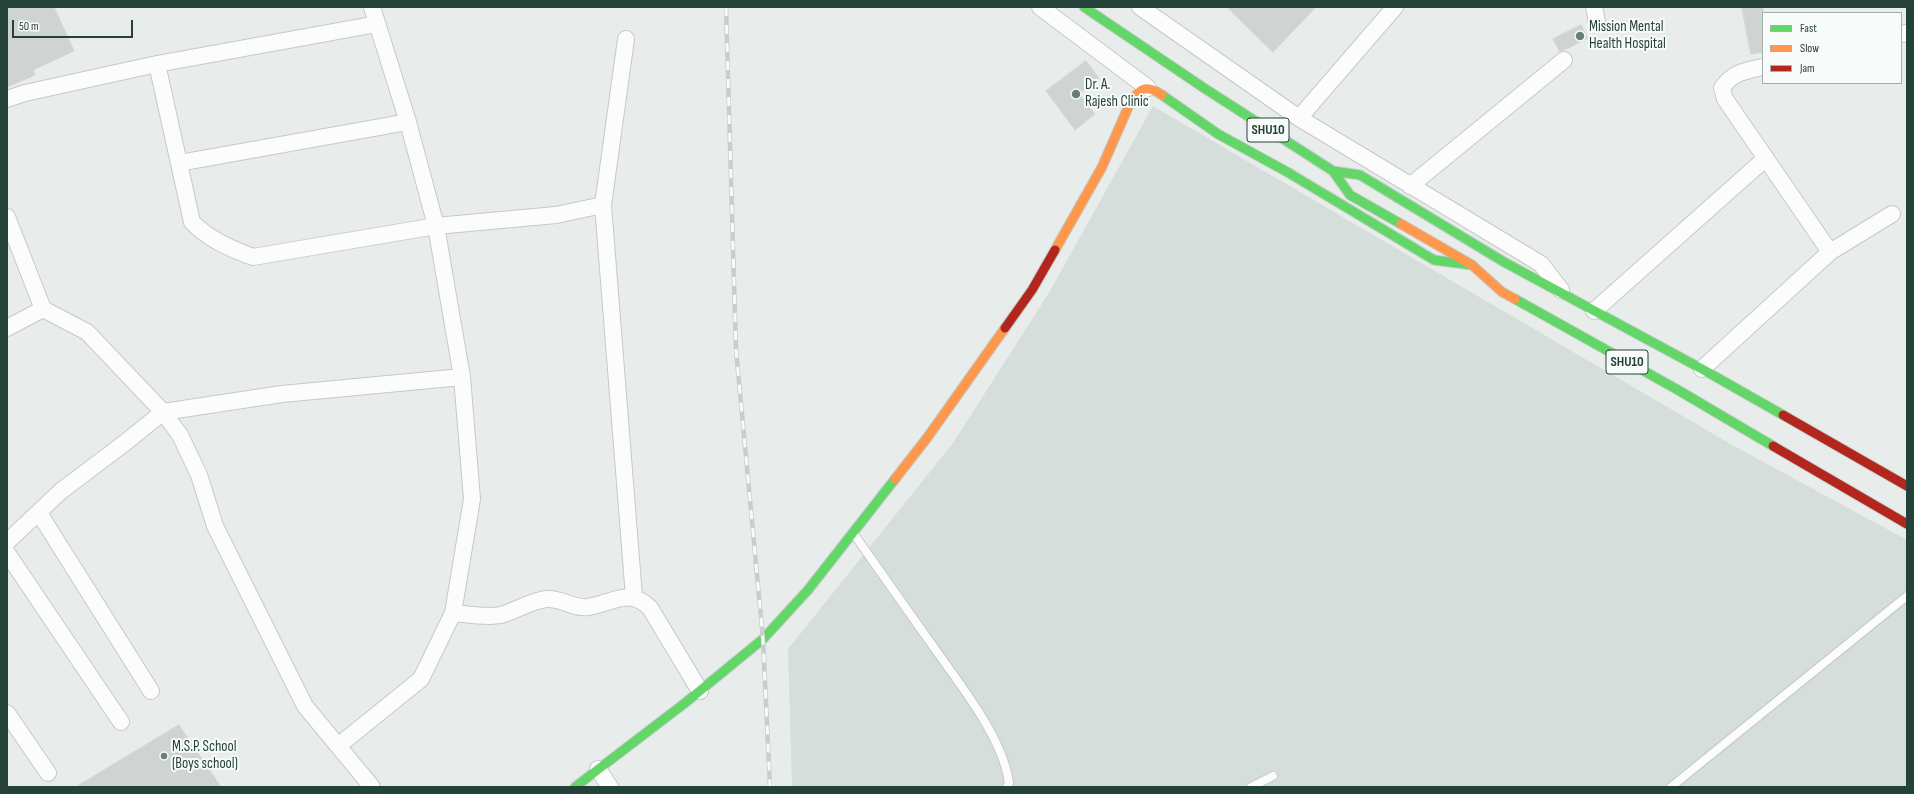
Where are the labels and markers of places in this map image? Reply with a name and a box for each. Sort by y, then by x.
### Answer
place label: Mission Mental Health Hospital [1589,18,1666,53]
marker: Mission Mental Health Hospital [1574,30,1586,42]
place label: Dr. A. Rajesh Clinic [1085,76,1149,111]
marker: Dr. A. Rajesh Clinic [1070,88,1082,100]
place label: M.S.P. School (Boys school) [172,738,238,773]
marker: M.S.P. School (Boys school) [159,751,169,761]

